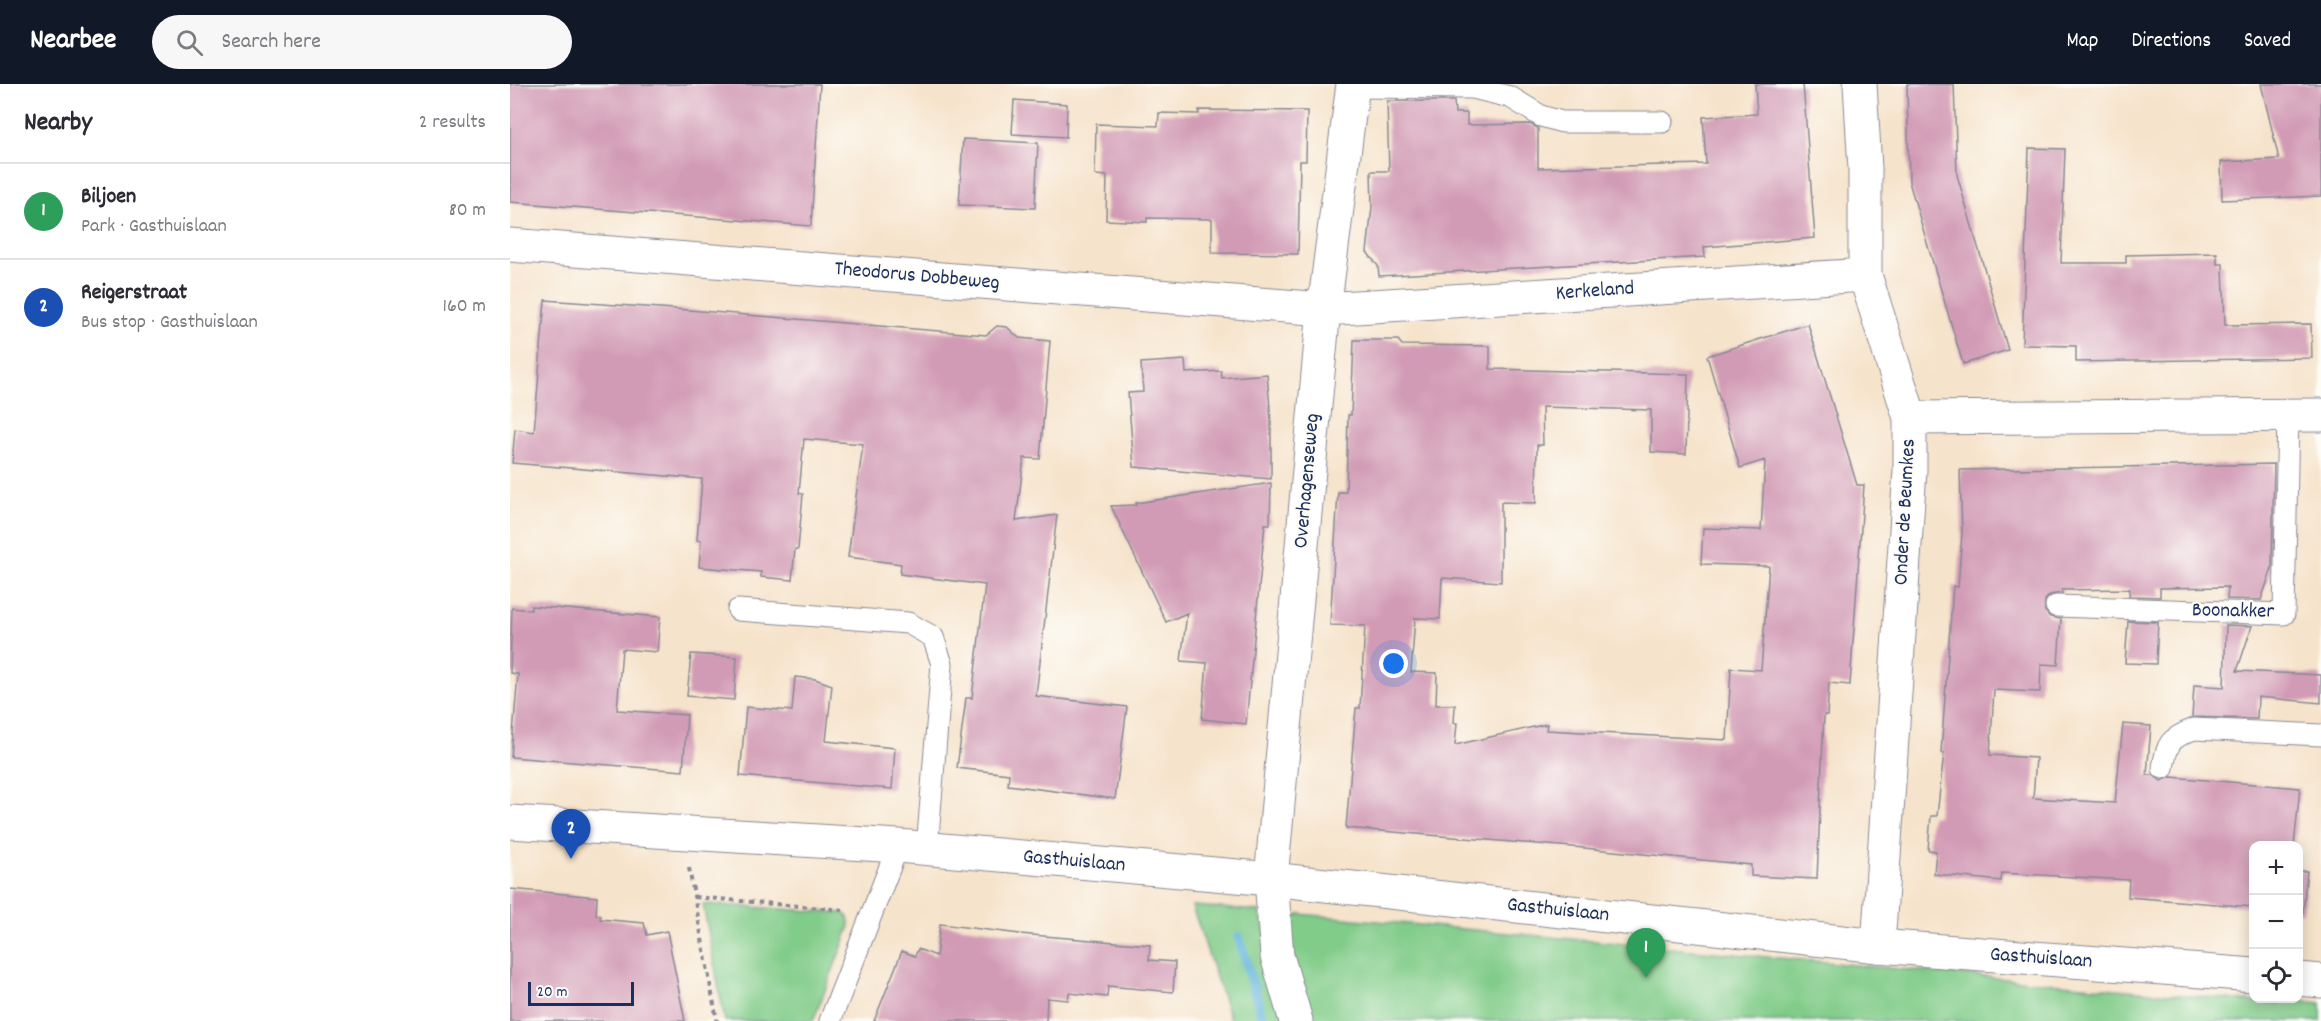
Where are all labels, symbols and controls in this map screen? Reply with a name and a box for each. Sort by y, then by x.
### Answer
search box [152,15,572,69]
text: Nearbee [30,22,116,62]
icon: search [173,26,206,59]
text: Search here [221,27,321,58]
text: Map [2067,27,2098,57]
text: Directions [2131,27,2211,57]
text: Saved [2244,27,2291,57]
text: Nearby [24,105,92,142]
text: 2 results [419,109,486,137]
text: Biljoen [81,182,136,213]
text: 1 [41,197,46,225]
text: 80 m [449,197,486,225]
text: Park · Gasthuislaan [81,213,227,241]
street label: Theodorus Dobbeweg [833,255,1001,299]
street label: Kerkeland [1555,274,1635,310]
text: Reigerstraat [81,278,187,309]
text: 2 [39,293,48,321]
text: 160 m [443,293,486,321]
text: Bus stop · Gasthuislaan [81,309,258,337]
street label: Overhagenseweg [1287,412,1329,550]
street label: Onder de Beumkes [1887,438,1925,586]
street label: Boonakker [2192,596,2275,628]
your location [1379,649,1408,678]
pin: 2 [552,810,590,859]
map controls [2249,841,2303,1003]
button: + [2249,841,2303,895]
street label: Gasthuislaan [1021,843,1127,881]
street label: Gasthuislaan [1505,891,1611,931]
button: − [2249,895,2303,949]
pin: 1 [1626,928,1666,978]
street label: Gasthuislaan [1989,940,2093,978]
button: locate [2249,949,2303,1003]
scale bar [528,979,634,1006]
text: 20 m [537,981,567,1004]

